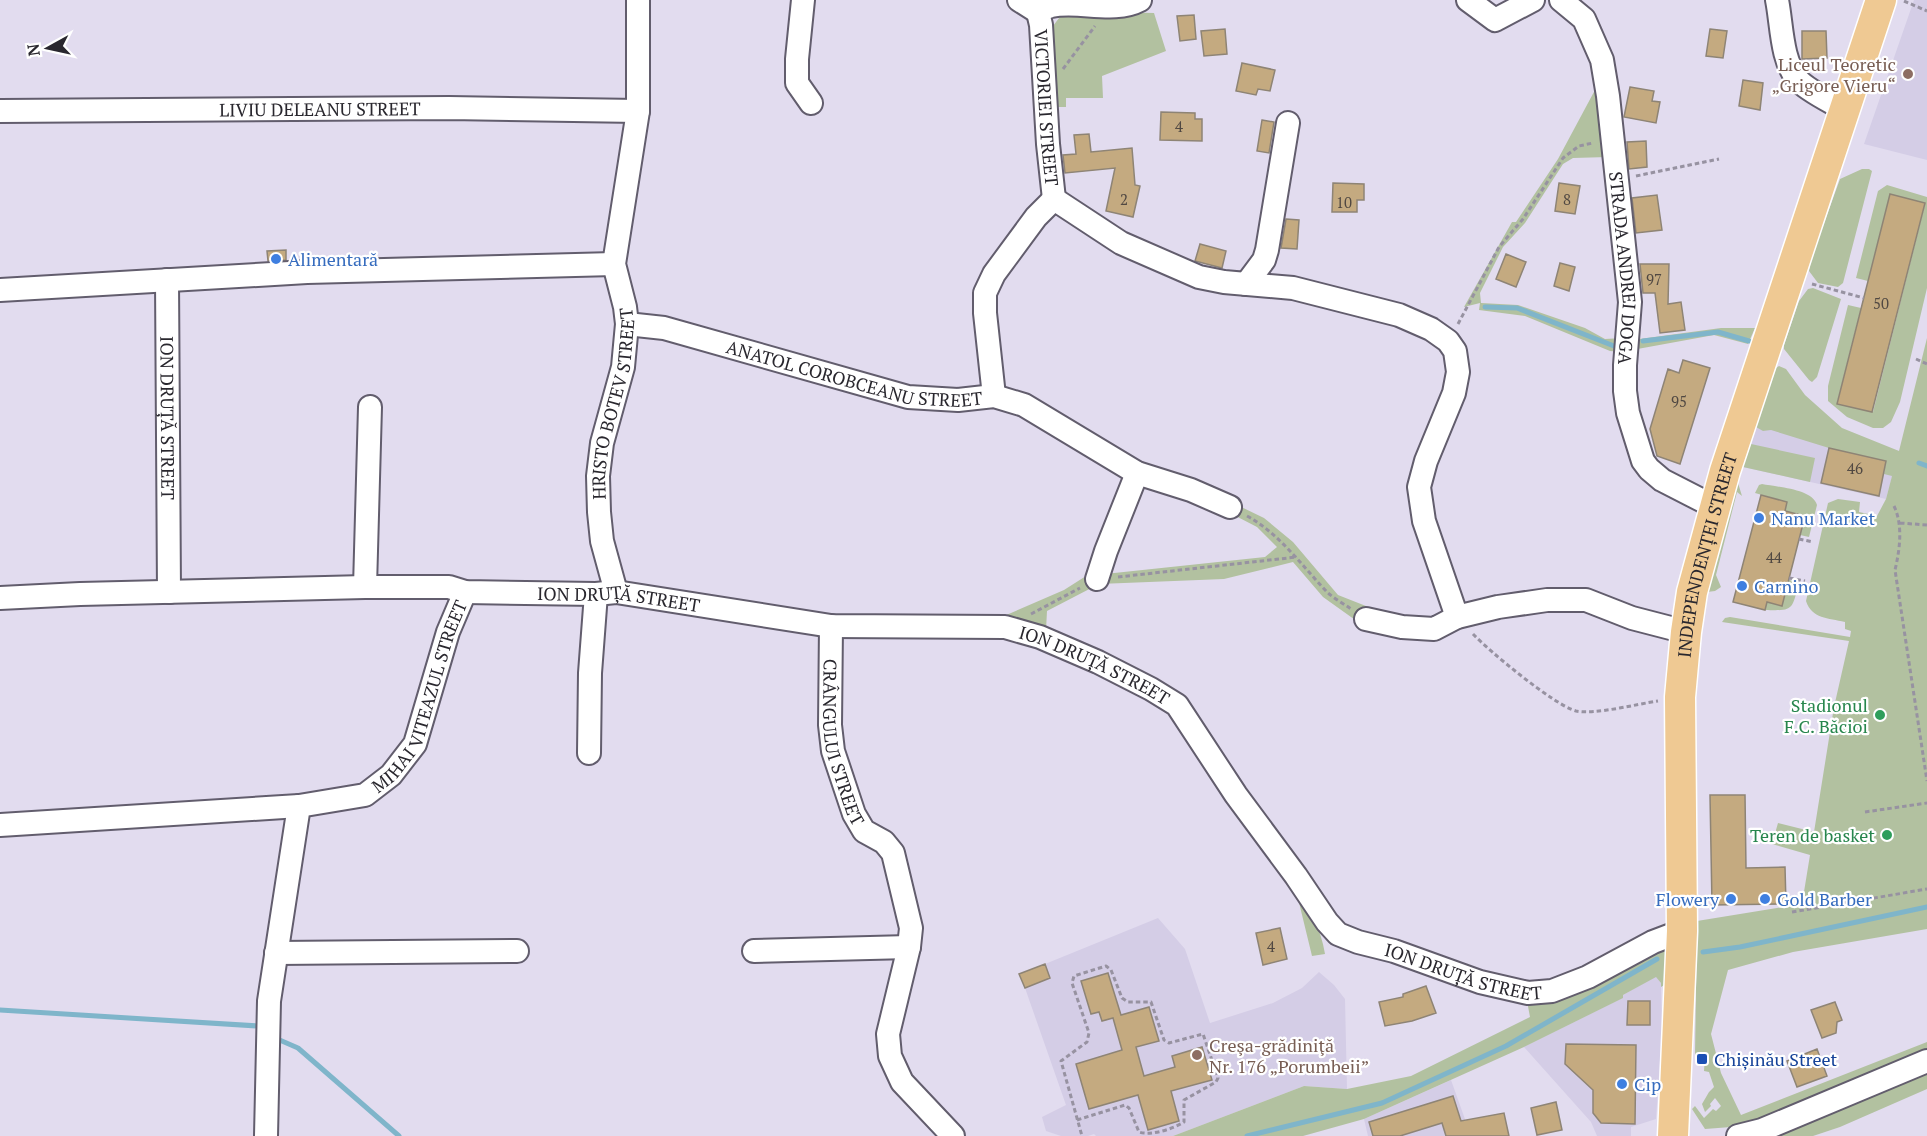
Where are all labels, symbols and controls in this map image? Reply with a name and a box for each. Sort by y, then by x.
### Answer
north arrow [18,18,78,78]
street label: VICTORIEI STREET [1029,28,1064,187]
text: N [21,43,45,58]
place label: Liceul Teoretic „Grigore Vieru“ [1771,52,1896,97]
marker: Liceul Teoretic „Grigore Vieru“ [1901,67,1915,81]
street label: LIVIU DELEANU STREET [219,96,421,122]
house number: 4 [1175,116,1183,136]
street label: STRADA ANDREI DOGA [1604,170,1642,366]
house number: 2 [1120,189,1128,209]
house number: 8 [1563,189,1571,209]
house number: 10 [1336,192,1352,212]
place label: Alimentară [288,247,378,271]
marker: Alimentară [269,252,283,266]
house number: 97 [1646,269,1662,289]
house number: 50 [1873,293,1889,313]
street label: HRISTO BOTEV STREET [586,306,639,500]
street label: ANATOL COROBCEANU STREET [724,334,984,412]
street label: ION DRUȚĂ STREET [155,336,180,500]
house number: 95 [1671,391,1687,411]
street label: INDEPENDENȚEI STREET [1672,449,1742,659]
house number: 46 [1847,458,1863,478]
place label: Nanu Market [1771,506,1875,530]
marker: Nanu Market [1752,511,1766,525]
house number: 44 [1766,547,1782,567]
place label: Carnino [1754,574,1818,598]
marker: Carnino [1735,579,1749,593]
street label: ION DRUȚĂ STREET [537,580,702,617]
street label: MIHAI VITEAZUL STREET [366,596,472,798]
street label: ION DRUȚĂ STREET [1016,620,1175,710]
street label: CRÂNGULUI STREET [817,659,870,830]
place label: Stadionul F.C. Băcioi [1784,693,1868,738]
marker: Stadionul F.C. Băcioi [1873,708,1887,722]
place label: Teren de basket [1750,823,1875,847]
marker: Teren de basket [1880,828,1894,842]
place label: Flowery [1656,887,1720,911]
place label: Gold Barber [1777,887,1872,911]
marker: Flowery [1724,892,1738,906]
marker: Gold Barber [1758,892,1772,906]
house number: 4 [1267,936,1275,956]
street label: ION DRUȚĂ STREET [1382,937,1543,1005]
place label: Creşa-grădiniţă Nr. 176 „Porumbeii” [1209,1033,1369,1078]
place label: Chișinău Street [1714,1047,1838,1071]
marker: Creşa-grădiniţă Nr. 176 „Porumbeii” [1190,1048,1204,1062]
marker: Chișinău Street [1695,1052,1709,1066]
place label: Cip [1634,1072,1661,1096]
marker: Cip [1615,1077,1629,1091]

